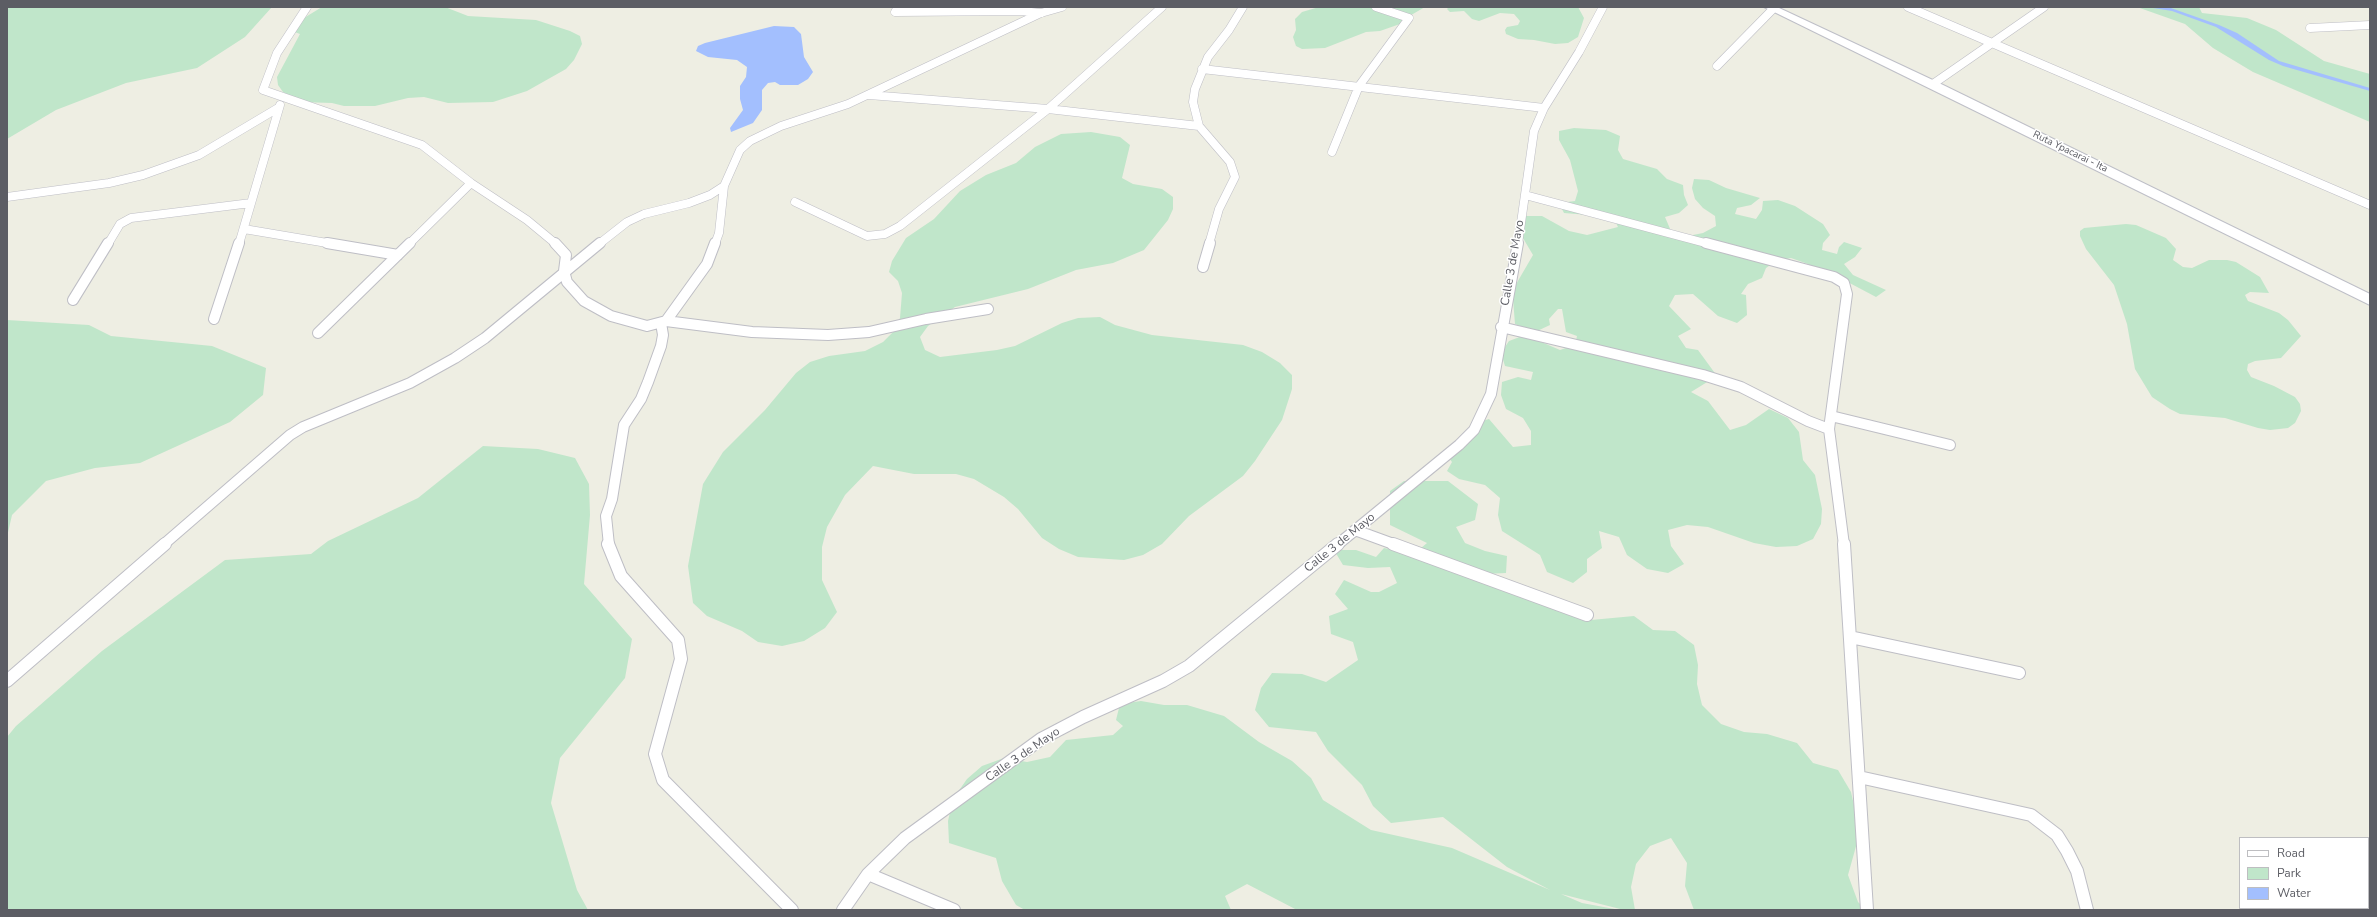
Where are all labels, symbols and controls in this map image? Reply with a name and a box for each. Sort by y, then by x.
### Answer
street label: Ruta Ypacarai - Ita [2031,129,2109,175]
street label: Calle 3 de Mayo [1498,219,1528,307]
street label: Calle 3 de Mayo [1302,510,1378,576]
street label: Calle 3 de Mayo [983,725,1063,785]
legend [2239,837,2369,909]
text: Road [2277,845,2305,861]
text: Park [2277,865,2301,881]
text: Water [2277,885,2311,901]

